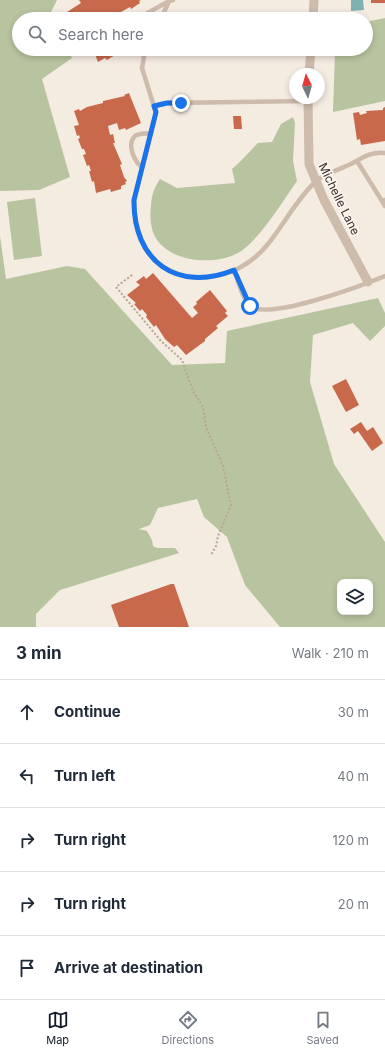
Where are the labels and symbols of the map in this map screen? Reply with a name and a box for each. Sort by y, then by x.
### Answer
north arrow [289,68,325,104]
route end [172,94,190,112]
street label: Michelle Lane [316,160,363,237]
route start [241,297,259,315]

